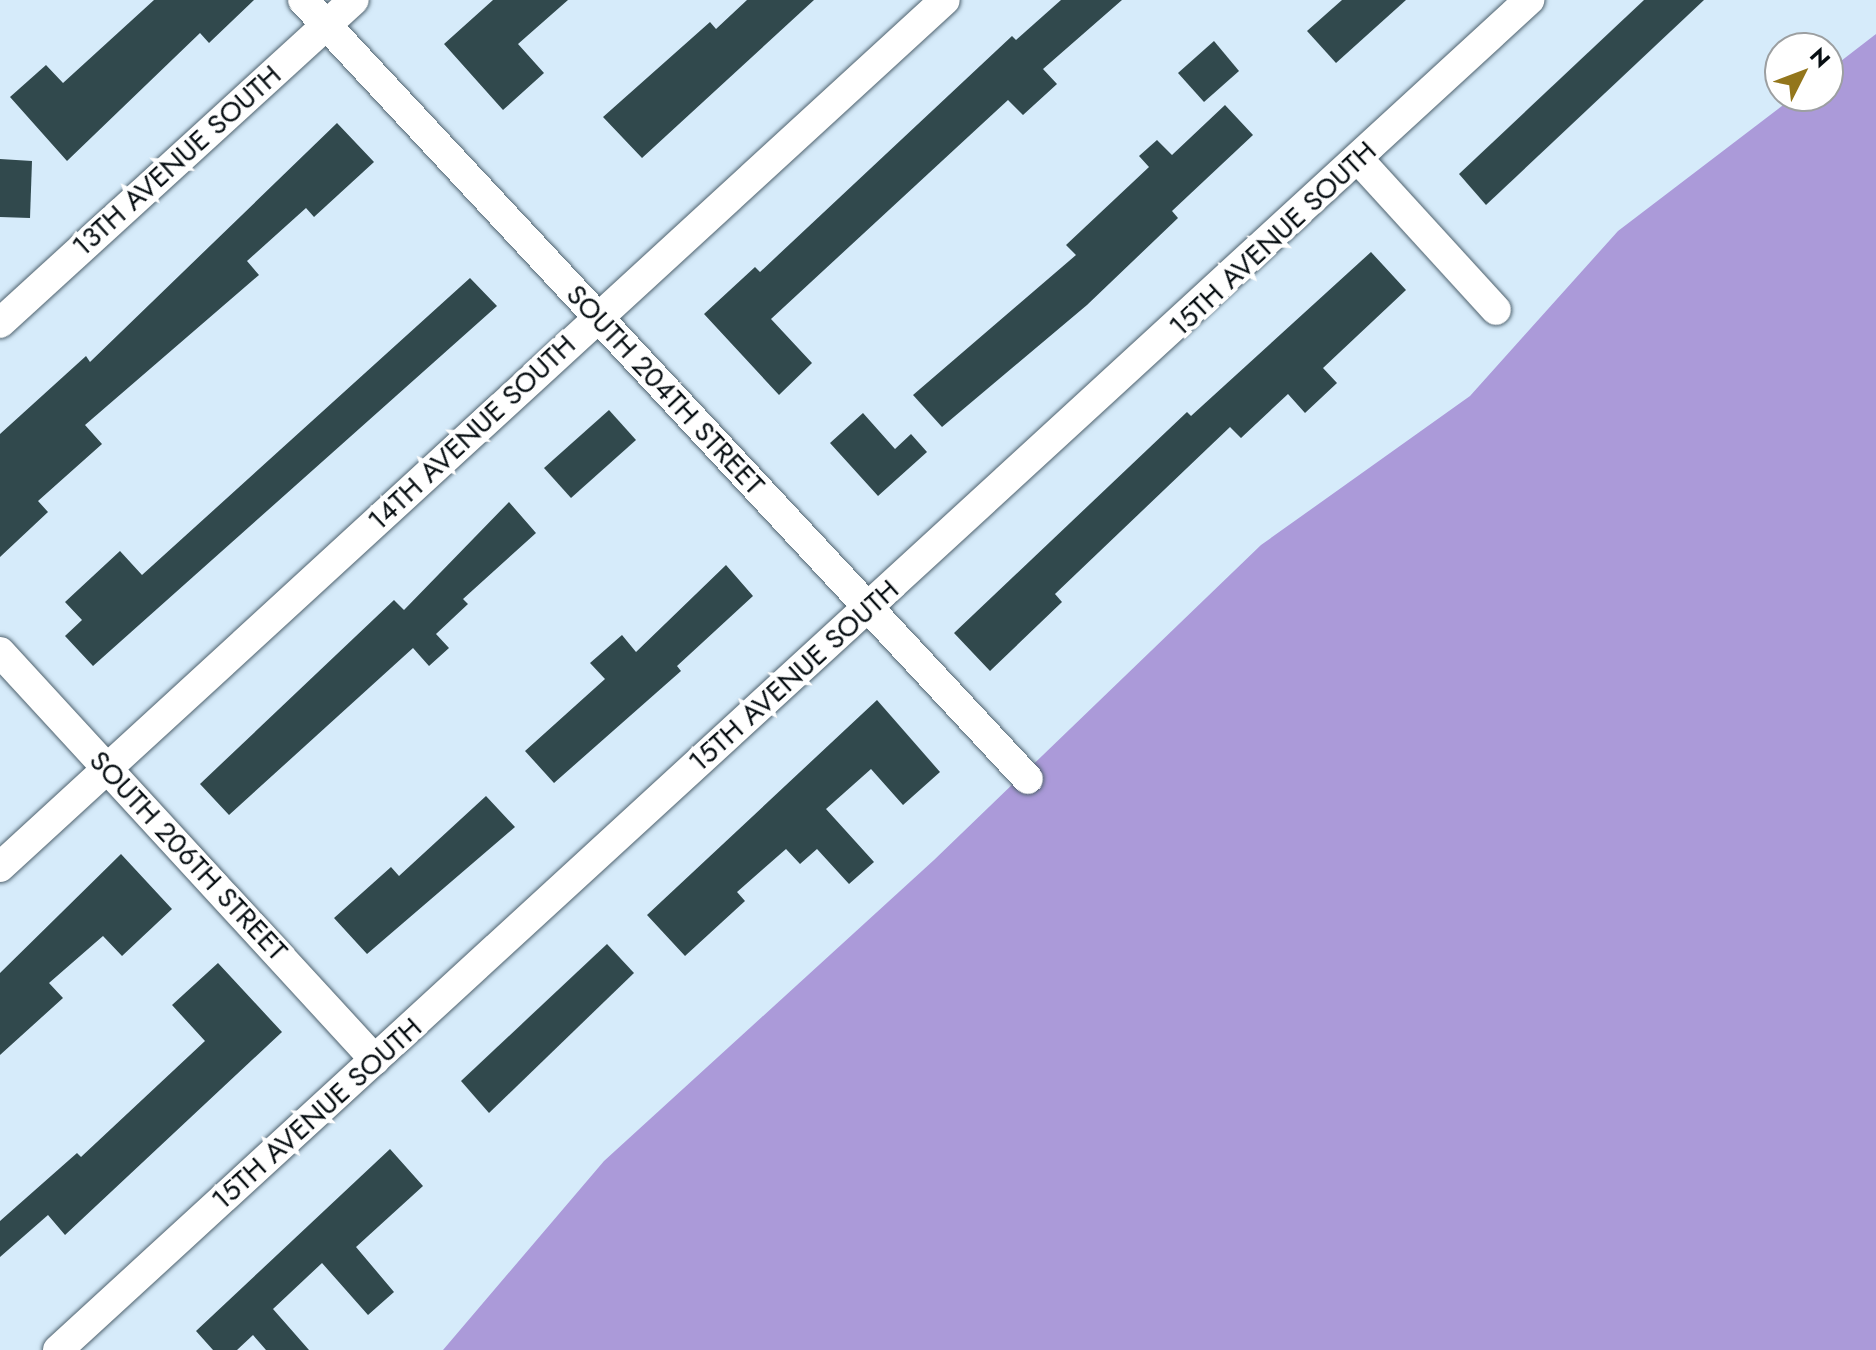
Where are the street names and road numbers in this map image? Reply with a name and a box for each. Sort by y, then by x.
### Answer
street label: 13TH AVENUE SOUTH [66,58,288,264]
street label: 15TH AVENUE SOUTH [1163,134,1383,344]
street label: SOUTH 204TH STREET [559,278,771,502]
street label: 14TH AVENUE SOUTH [361,328,583,538]
street label: 15TH AVENUE SOUTH [682,573,906,779]
street label: SOUTH 206TH STREET [82,744,294,968]
street label: 15TH AVENUE SOUTH [205,1011,429,1217]

